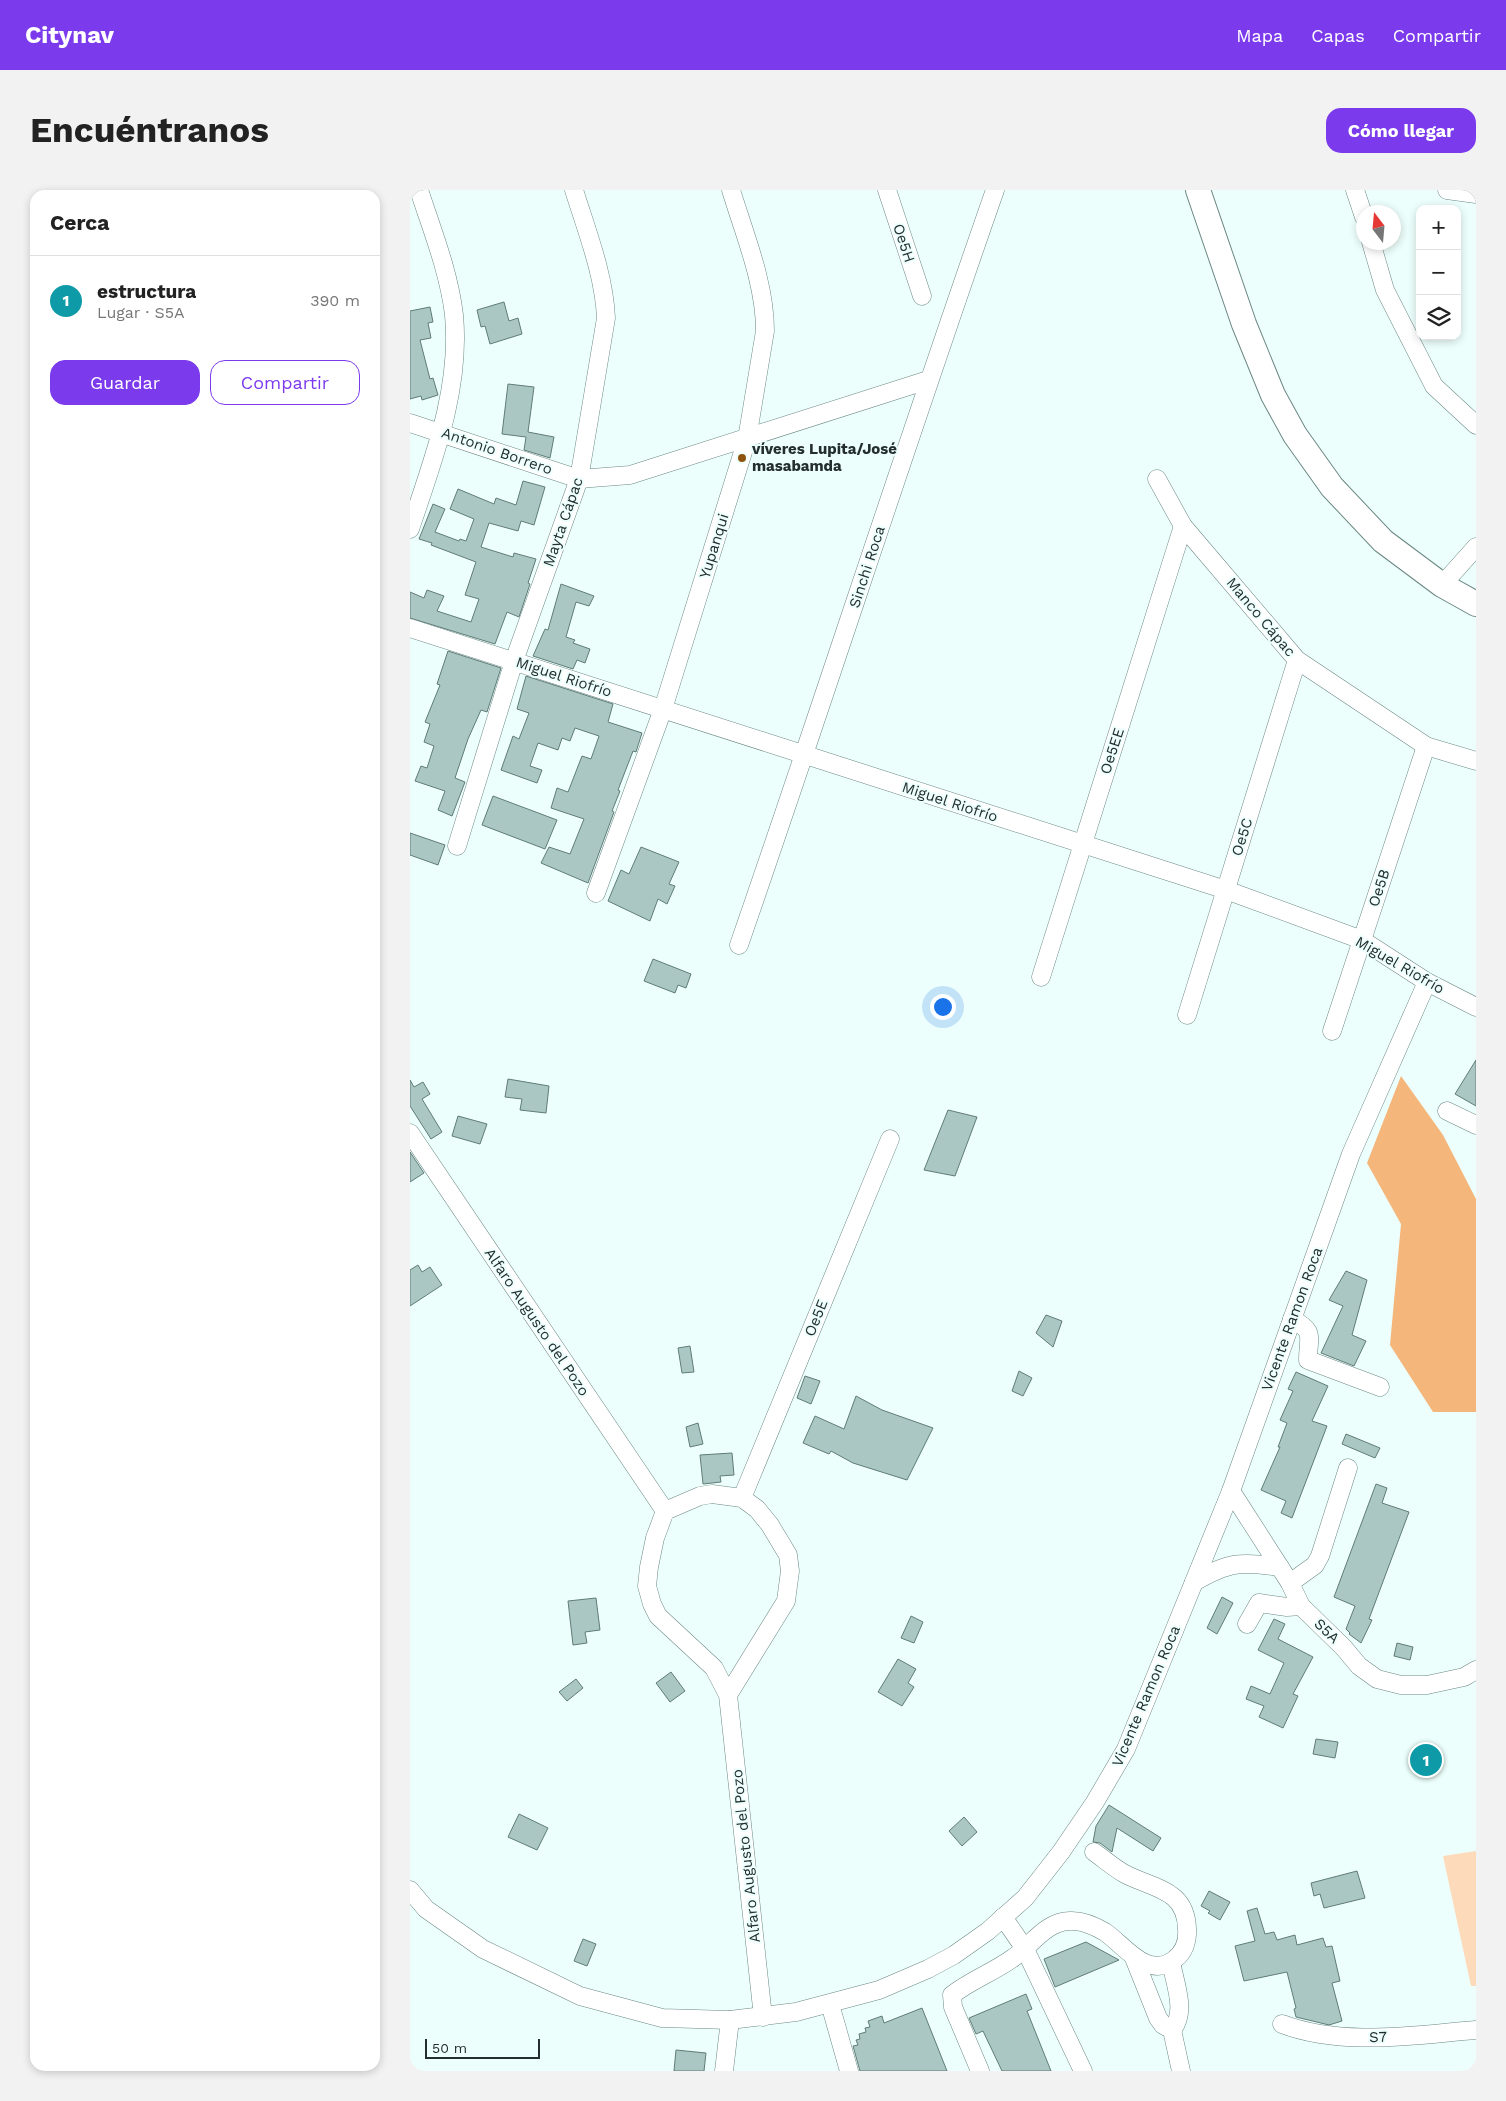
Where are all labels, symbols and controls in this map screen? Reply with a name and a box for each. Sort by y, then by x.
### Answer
text: Citynav [25,21,114,49]
text: Mapa [1236,25,1283,46]
text: Capas [1311,25,1365,46]
text: Compartir [1393,25,1481,46]
button: Cómo llegar [1326,108,1476,153]
text: Encuéntranos [30,109,269,151]
north arrow [1356,205,1401,250]
map controls [1416,205,1461,340]
button: + [1416,205,1461,250]
text: Cerca [50,210,109,235]
street label: Oe5H [889,221,919,265]
button: − [1416,250,1461,295]
text: estructura [97,280,196,303]
text: 1 [63,291,69,310]
text: 390 m [310,291,360,310]
button: layers [1416,295,1461,340]
text: Lugar · S5A [97,303,185,322]
button: Guardar [50,360,200,405]
button: Compartir [210,360,360,405]
street label: Antonio Borrero [439,424,555,478]
place label: víveres Lupita/José masabamda [751,440,897,475]
marker: víveres Lupita/José masabamda [736,452,748,464]
street label: Mayta Cápac [539,475,587,569]
street label: Yupanqui [696,511,732,581]
street label: Sinchi Roca [845,523,889,610]
street label: Manco Cápac [1223,574,1299,660]
street label: Miguel Riofrío [514,653,614,701]
street label: Oe5EE [1096,726,1128,776]
street label: Miguel Riofrío [900,778,1000,826]
street label: Oe5C [1228,816,1256,858]
street label: Oe5B [1365,867,1393,909]
street label: Miguel Riofrío [1352,932,1448,998]
your location [930,994,956,1020]
street label: Vicente Ramon Roca [1258,1244,1327,1393]
street label: Alfaro Augusto del Pozo [481,1245,593,1399]
street label: Oe5E [801,1297,831,1339]
street label: S5A [1311,1615,1343,1647]
street label: Vicente Ramon Roca [1108,1622,1184,1769]
pin: 1 [1410,1741,1442,1779]
street label: Alfaro Augusto del Pozo [728,1768,764,1944]
street label: S7 [1369,2028,1387,2046]
scale bar [425,2036,540,2059]
text: 50 m [432,2040,467,2056]

